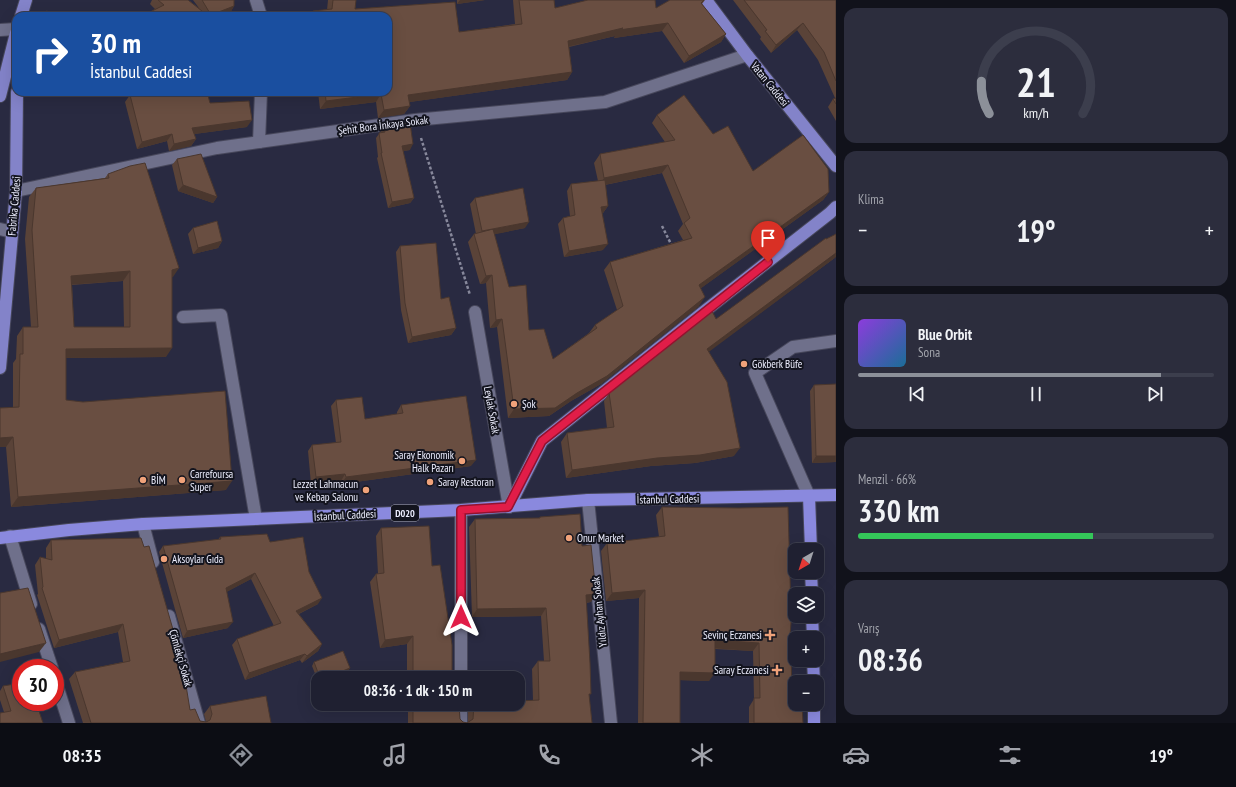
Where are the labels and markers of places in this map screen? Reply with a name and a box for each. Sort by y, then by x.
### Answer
pin [751,221,785,262]
place label: Gökberk Büfe [752,357,803,371]
marker: Gökberk Büfe [739,359,749,369]
place label: Şok [522,397,536,411]
marker: Şok [509,399,519,409]
place label: Saray Ekonomik Halk Pazarı [394,448,455,475]
marker: Saray Ekonomik Halk Pazarı [457,456,467,466]
place label: Carrefoursa Super [190,467,233,494]
place label: BİM [151,473,166,487]
marker: BİM [138,475,148,485]
marker: Carrefoursa Super [177,475,187,485]
place label: Saray Restoran [438,475,494,489]
place label: Lezzet Lahmacun ve Kebap Salonu [293,477,358,504]
marker: Saray Restoran [425,477,435,487]
marker: Lezzet Lahmacun ve Kebap Salonu [361,485,371,495]
place label: Onur Market [577,531,624,545]
marker: Onur Market [564,533,574,543]
place label: Aksoylar Gıda [172,552,223,566]
marker: Aksoylar Gıda [159,554,169,564]
place label: Sevinç Eczanesi [703,628,762,642]
marker: Sevinç Eczanesi [765,630,775,640]
place label: Saray Eczanesi [714,663,769,677]
marker: Saray Eczanesi [772,665,782,675]

